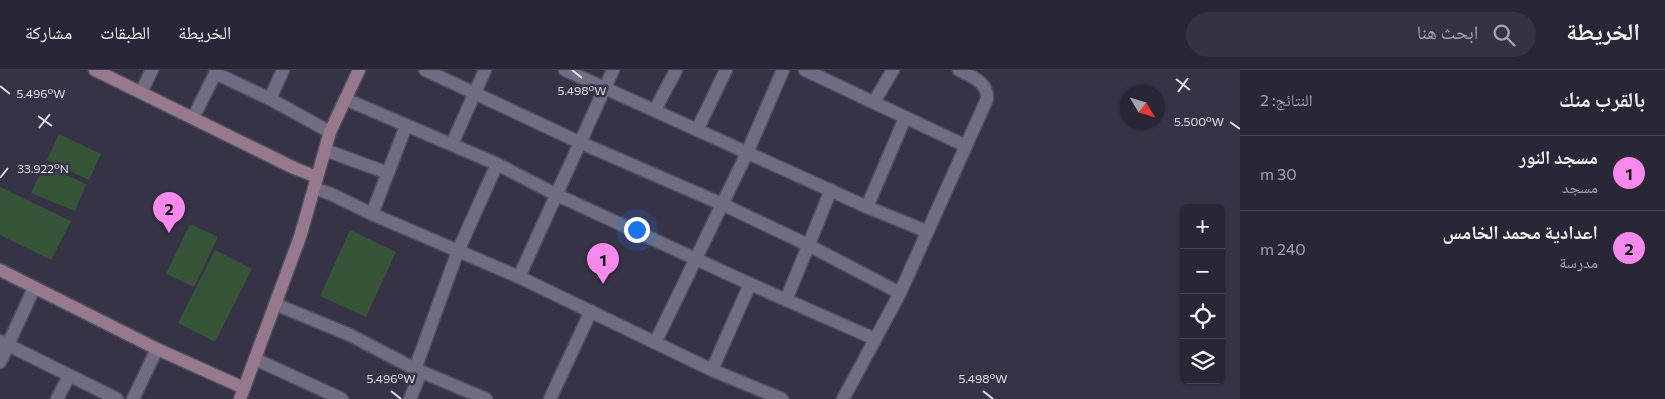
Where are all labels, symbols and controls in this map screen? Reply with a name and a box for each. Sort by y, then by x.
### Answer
search box [1186,12,1536,57]
text: الخريطة [1566,16,1640,45]
text: ابحث هنا [1417,20,1478,43]
text: مشاركة [25,21,72,43]
text: الطبقات [100,21,150,43]
text: الخريطة [178,21,231,43]
icon: search [1490,21,1518,49]
text: 5.498°W [558,83,606,97]
north arrow [1120,85,1165,130]
text: 5.496°W [17,86,65,100]
text: بالقرب منك [1559,86,1645,111]
text: النتائج: 2 [1260,90,1312,109]
text: 5.500°W [1174,114,1224,128]
text: مسجد النور [1519,145,1598,168]
text: 33.922°N [17,161,69,175]
text: 30 m [1260,164,1297,183]
text: 1 [1625,164,1633,183]
text: مسجد [1562,177,1598,196]
pin: 2 [153,192,185,233]
map controls [1180,204,1225,384]
button: + [1180,204,1225,249]
your location [624,217,650,243]
text: اعدادية محمد الخامس [1443,220,1598,243]
text: 240 m [1260,239,1306,258]
text: 2 [1624,239,1634,258]
pin: 1 [587,243,619,284]
button: − [1180,249,1225,294]
text: مدرسة [1559,252,1598,271]
button: locate [1180,294,1225,339]
button: layers [1180,339,1225,384]
text: 5.496°W [367,371,415,385]
text: 5.498°W [959,371,1007,385]

